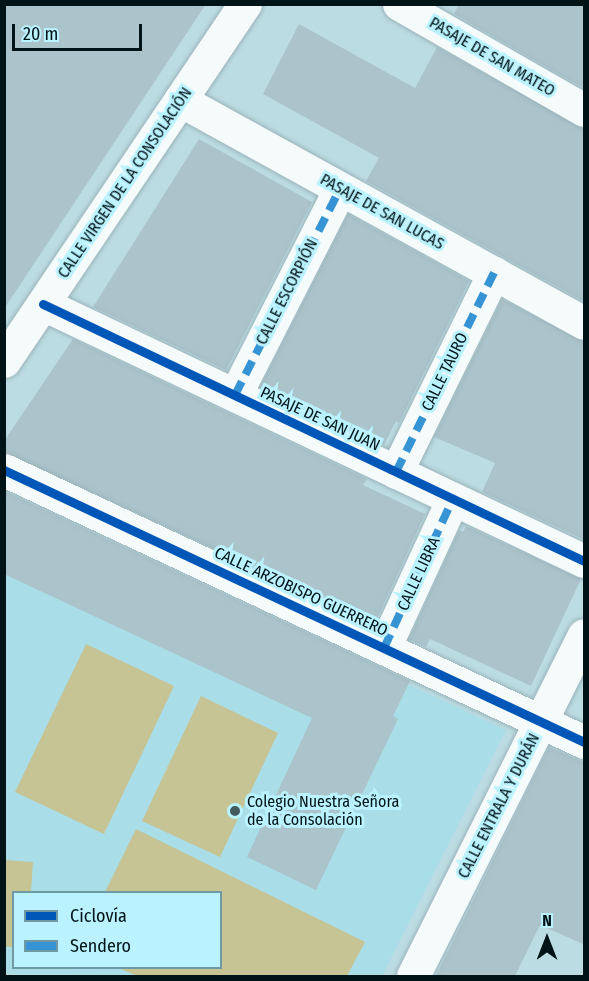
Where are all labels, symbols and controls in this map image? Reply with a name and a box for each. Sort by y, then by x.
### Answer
scale bar [15,12,146,50]
street label: PASAJE DE SAN MATEO [426,13,558,101]
text: 20 m [23,23,58,45]
street label: CALLE VIRGEN DE LA CONSOLACIÓN [54,84,196,282]
street label: PASAJE DE SAN LUCAS [317,170,447,254]
street label: CALLE ESCORPIÓN [252,236,322,348]
street label: CALLE TAURO [418,330,472,414]
street label: PASAJE DE SAN JUAN [257,383,383,455]
street label: CALLE LIBRA [394,534,444,614]
street label: CALLE ARZOBISPO GUERRERO [211,543,391,641]
street label: CALLE ENTRALA Y DURÁN [454,730,544,882]
place label: Colegio Nuestra Señora de la Consolación [247,792,399,830]
marker: Colegio Nuestra Señora de la Consolación [228,804,242,818]
legend [12,891,222,969]
text: Ciclovía [70,905,127,927]
north arrow [517,909,577,969]
text: N [542,911,552,930]
text: Sendero [70,935,131,957]

